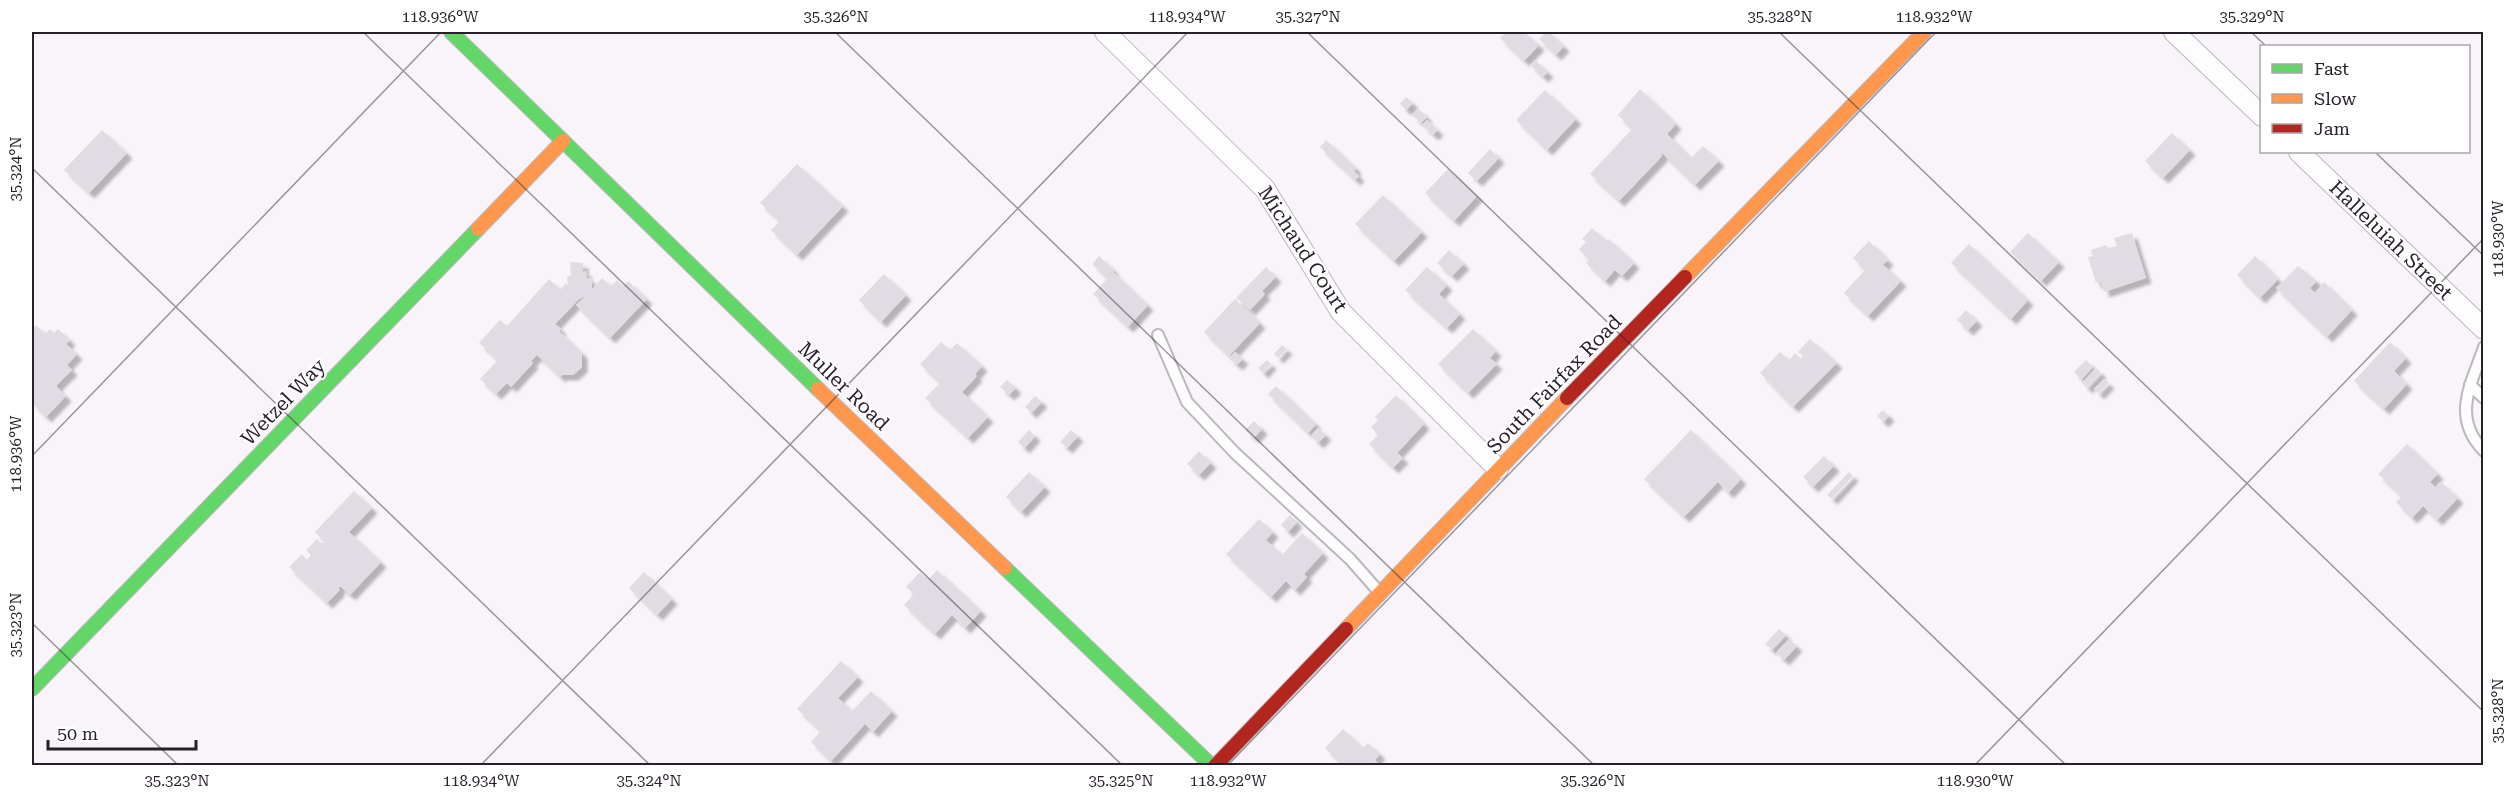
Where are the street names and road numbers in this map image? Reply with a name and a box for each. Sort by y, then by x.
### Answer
street label: Halleluiah Street [2325,175,2458,305]
street label: Michaud Court [1253,181,1353,317]
street label: South Fairfax Road [1482,309,1627,458]
street label: Muller Road [794,337,895,435]
street label: Wetzel Way [236,354,330,450]

